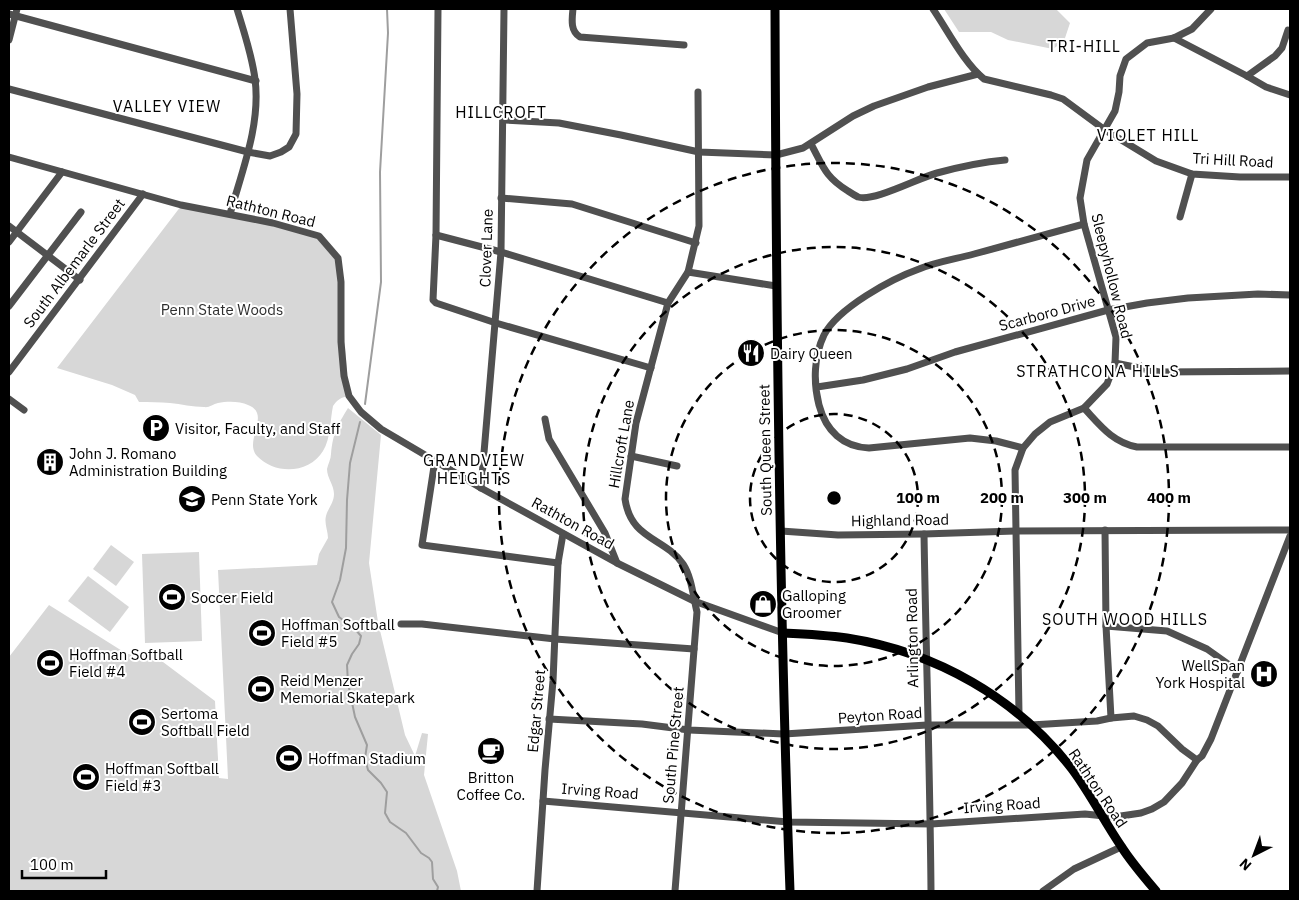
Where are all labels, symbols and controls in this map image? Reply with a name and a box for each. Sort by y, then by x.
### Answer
district label: TRI-HILL [1047,36,1121,56]
district label: VALLEY VIEW [113,96,221,116]
district label: HILLCROFT [455,102,547,122]
district label: VIOLET HILL [1097,125,1199,145]
street label: Tri Hill Road [1192,148,1274,172]
street label: Rathton Road [224,191,318,231]
street label: South Albemarle Street [19,195,129,331]
street label: Clover Lane [475,208,497,288]
street label: Sleepyhollow Road [1087,211,1137,341]
street label: Scarboro Drive [997,291,1097,335]
park label: Penn State Woods [161,300,283,319]
restaurant icon: Dairy Queen [736,338,766,368]
place label: Dairy Queen [770,344,853,363]
district label: STRATHCONA HILLS [1016,361,1180,381]
street label: South Queen Street [754,384,776,516]
street label: Hillcroft Lane [604,398,638,490]
parking icon: Visitor, Faculty, and Staff [141,413,171,443]
place label: Visitor, Faculty, and Staff [175,419,341,438]
place label: John J. Romano Administration Building [69,444,227,480]
building icon: John J. Romano Administration Building [35,447,65,477]
district label: GRANDVIEW HEIGHTS [423,450,525,488]
school or university icon: Penn State York [177,484,207,514]
text: 100 m [896,488,940,507]
text: 200 m [980,488,1024,507]
text: 300 m [1063,488,1107,507]
text: 400 m [1147,488,1191,507]
centre of rings [825,489,843,507]
place label: Penn State York [211,490,318,509]
street label: Rathton Road [528,493,618,553]
street label: Highland Road [851,510,949,530]
sports icon: Soccer Field [157,582,187,612]
place label: Galloping Groomer [782,586,846,622]
place label: Soccer Field [191,588,273,607]
street label: Arlington Road [902,588,922,688]
shop icon: Galloping Groomer [748,589,778,619]
district label: SOUTH WOOD HILLS [1042,609,1208,629]
place label: Hoffman Softball Field #5 [281,615,395,651]
sports icon: Hoffman Softball Field #5 [247,618,277,648]
place label: Hoffman Softball Field #4 [69,645,183,681]
sports icon: Hoffman Softball Field #4 [35,648,65,678]
place label: WellSpan York Hospital [1155,656,1245,692]
hospital icon: WellSpan York Hospital [1249,659,1279,689]
street label: Edgar Street [523,669,549,753]
place label: Reid Menzer Memorial Skatepark [280,671,415,707]
sports icon: Reid Menzer Memorial Skatepark [246,674,276,704]
street label: South Pine Street [658,686,688,804]
street label: Peyton Road [837,703,923,727]
place label: Sertoma Softball Field [161,704,250,740]
sports icon: Sertoma Softball Field [127,707,157,737]
cafe icon: Britton Coffee Co. [476,736,506,766]
sports icon: Hoffman Stadium [274,743,304,773]
street label: Rathton Road [1065,745,1131,831]
place label: Hoffman Stadium [308,749,426,768]
place label: Hoffman Softball Field #3 [105,759,219,795]
sports icon: Hoffman Softball Field #3 [71,762,101,792]
place label: Britton Coffee Co. [457,768,525,804]
street label: Irving Road [561,779,639,803]
street label: Irving Road [963,793,1041,817]
north arrow [1229,830,1279,880]
scale bar [22,848,106,880]
text: 100 m [30,855,74,874]
text: N [1236,855,1255,875]

